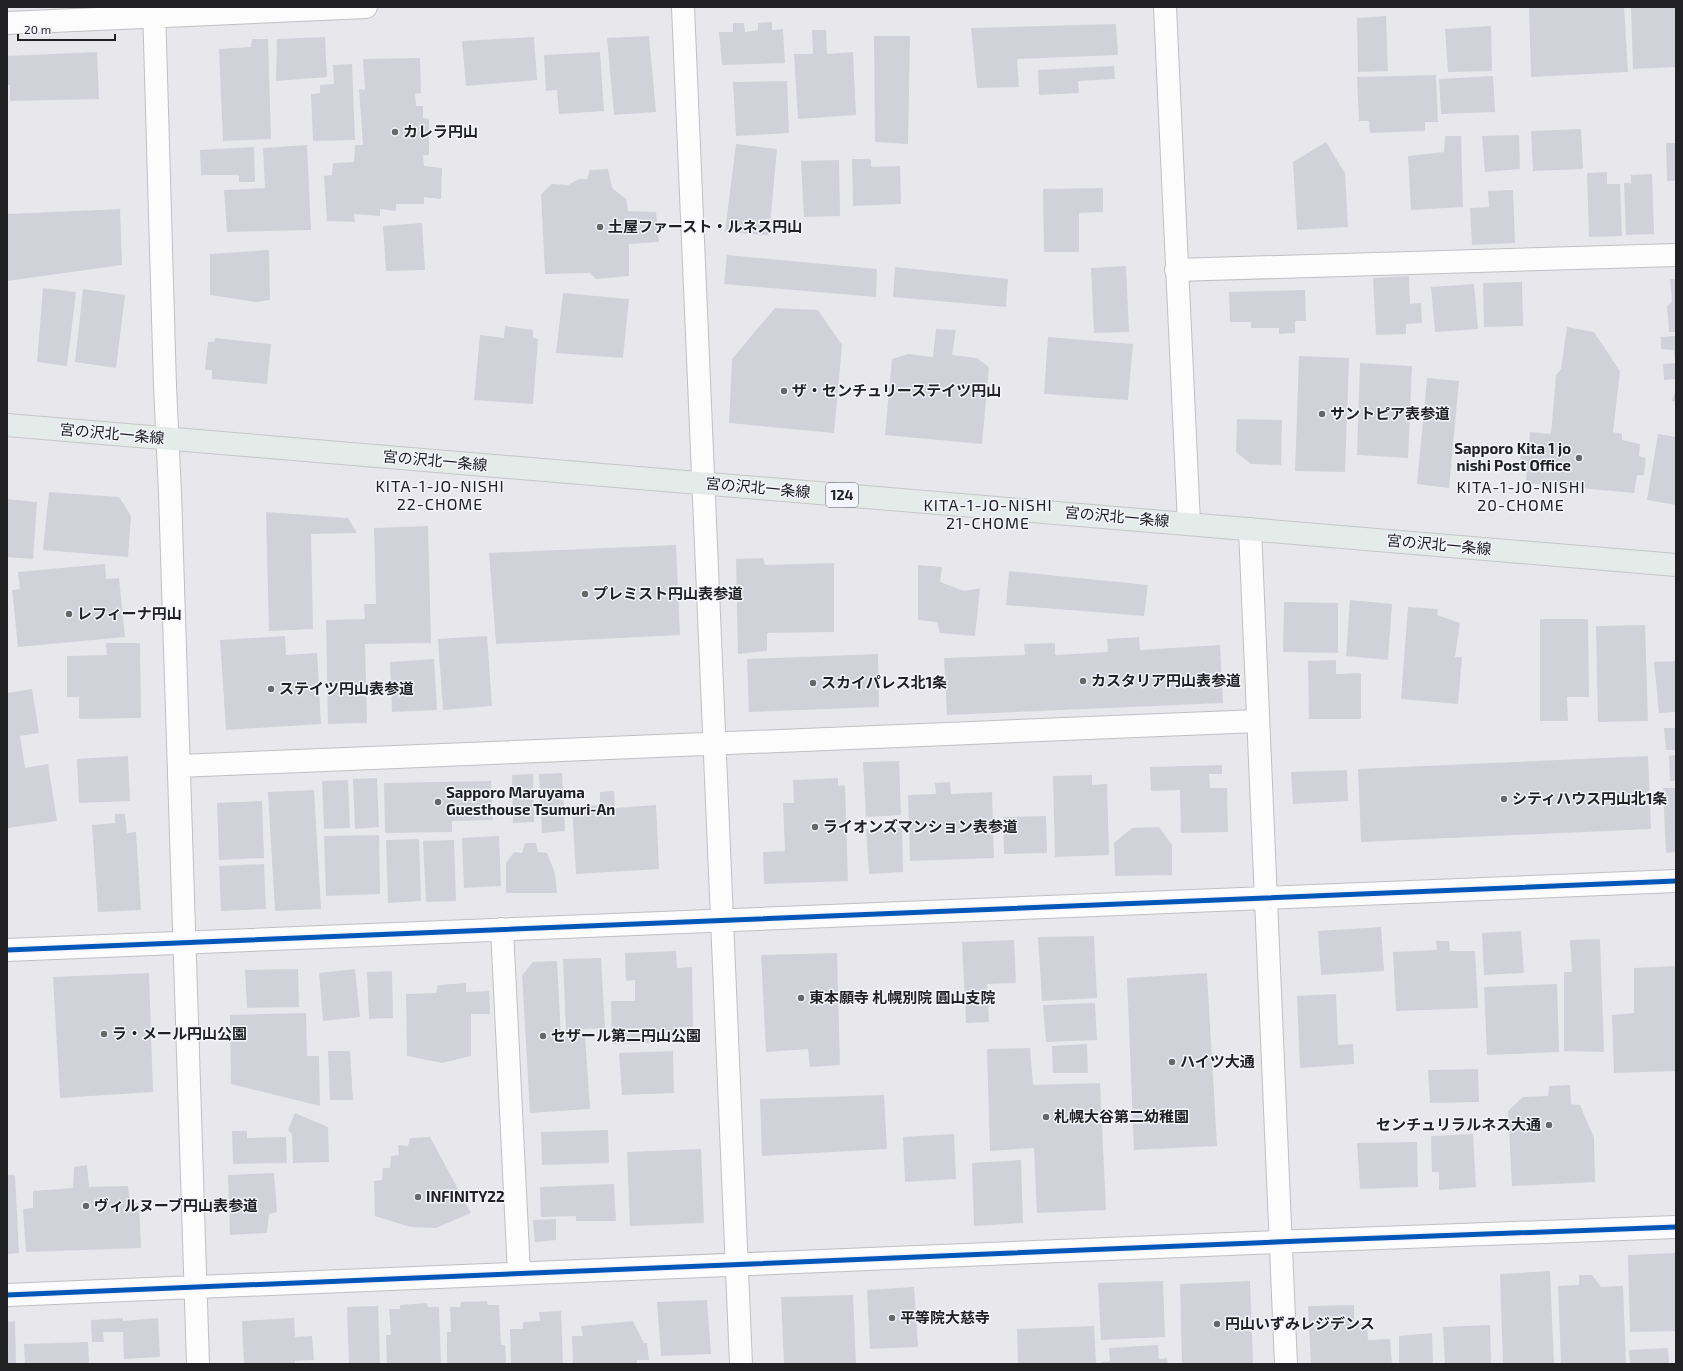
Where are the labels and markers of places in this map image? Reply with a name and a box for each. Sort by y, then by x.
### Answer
place label: カレラ円山 [403,122,478,140]
marker: カレラ円山 [390,127,400,137]
place label: 土屋ファースト・ルネス円山 [608,217,802,235]
marker: 土屋ファースト・ルネス円山 [595,222,605,232]
place label: ザ・センチュリーステイツ円山 [792,381,1001,399]
marker: ザ・センチュリーステイツ円山 [779,386,789,396]
place label: サントピア表参道 [1330,404,1450,422]
marker: サントピア表参道 [1317,409,1327,419]
place label: Sapporo Kita 1 jo nishi Post Office [1454,439,1571,474]
marker: Sapporo Kita 1 jo nishi Post Office [1574,453,1584,463]
place label: プレミスト円山表参道 [593,584,743,602]
marker: プレミスト円山表参道 [580,589,590,599]
place label: レフィーナ円山 [77,604,182,622]
marker: レフィーナ円山 [64,609,74,619]
place label: カスタリア円山表参道 [1091,671,1241,689]
place label: スカイパレス北1条 [821,673,947,691]
marker: カスタリア円山表参道 [1078,676,1088,686]
marker: スカイパレス北1条 [808,678,818,688]
place label: ステイツ円山表参道 [279,679,414,697]
marker: ステイツ円山表参道 [266,684,276,694]
place label: Sapporo Maruyama Guesthouse Tsumuri-An [446,783,615,818]
place label: シティハウス円山北1条 [1512,789,1668,807]
marker: シティハウス円山北1条 [1499,794,1509,804]
marker: Sapporo Maruyama Guesthouse Tsumuri-An [433,797,443,807]
place label: ライオンズマンション表参道 [823,817,1018,835]
marker: ライオンズマンション表参道 [810,822,820,832]
place label: 東本願寺 札幌別院 圓山支院 [809,988,995,1006]
marker: 東本願寺 札幌別院 圓山支院 [796,993,806,1003]
place label: ラ・メール円山公園 [112,1024,247,1042]
place label: セザール第二円山公園 [551,1026,701,1044]
marker: ラ・メール円山公園 [99,1029,109,1039]
marker: セザール第二円山公園 [538,1031,548,1041]
place label: ハイツ大通 [1180,1052,1255,1070]
marker: ハイツ大通 [1167,1057,1177,1067]
place label: 札幌大谷第二幼稚園 [1054,1107,1189,1125]
marker: 札幌大谷第二幼稚園 [1041,1112,1051,1122]
place label: センチュリラルネス大通 [1376,1115,1541,1133]
marker: センチュリラルネス大通 [1544,1120,1554,1130]
place label: INFINITY22 [426,1187,505,1205]
marker: INFINITY22 [413,1192,423,1202]
place label: ヴィルヌーブ円山表参道 [94,1196,258,1214]
marker: ヴィルヌーブ円山表参道 [81,1201,91,1211]
place label: 平等院大慈寺 [900,1308,990,1326]
marker: 平等院大慈寺 [887,1313,897,1323]
place label: 円山いずみレジデンス [1225,1314,1375,1332]
marker: 円山いずみレジデンス [1212,1319,1222,1329]

